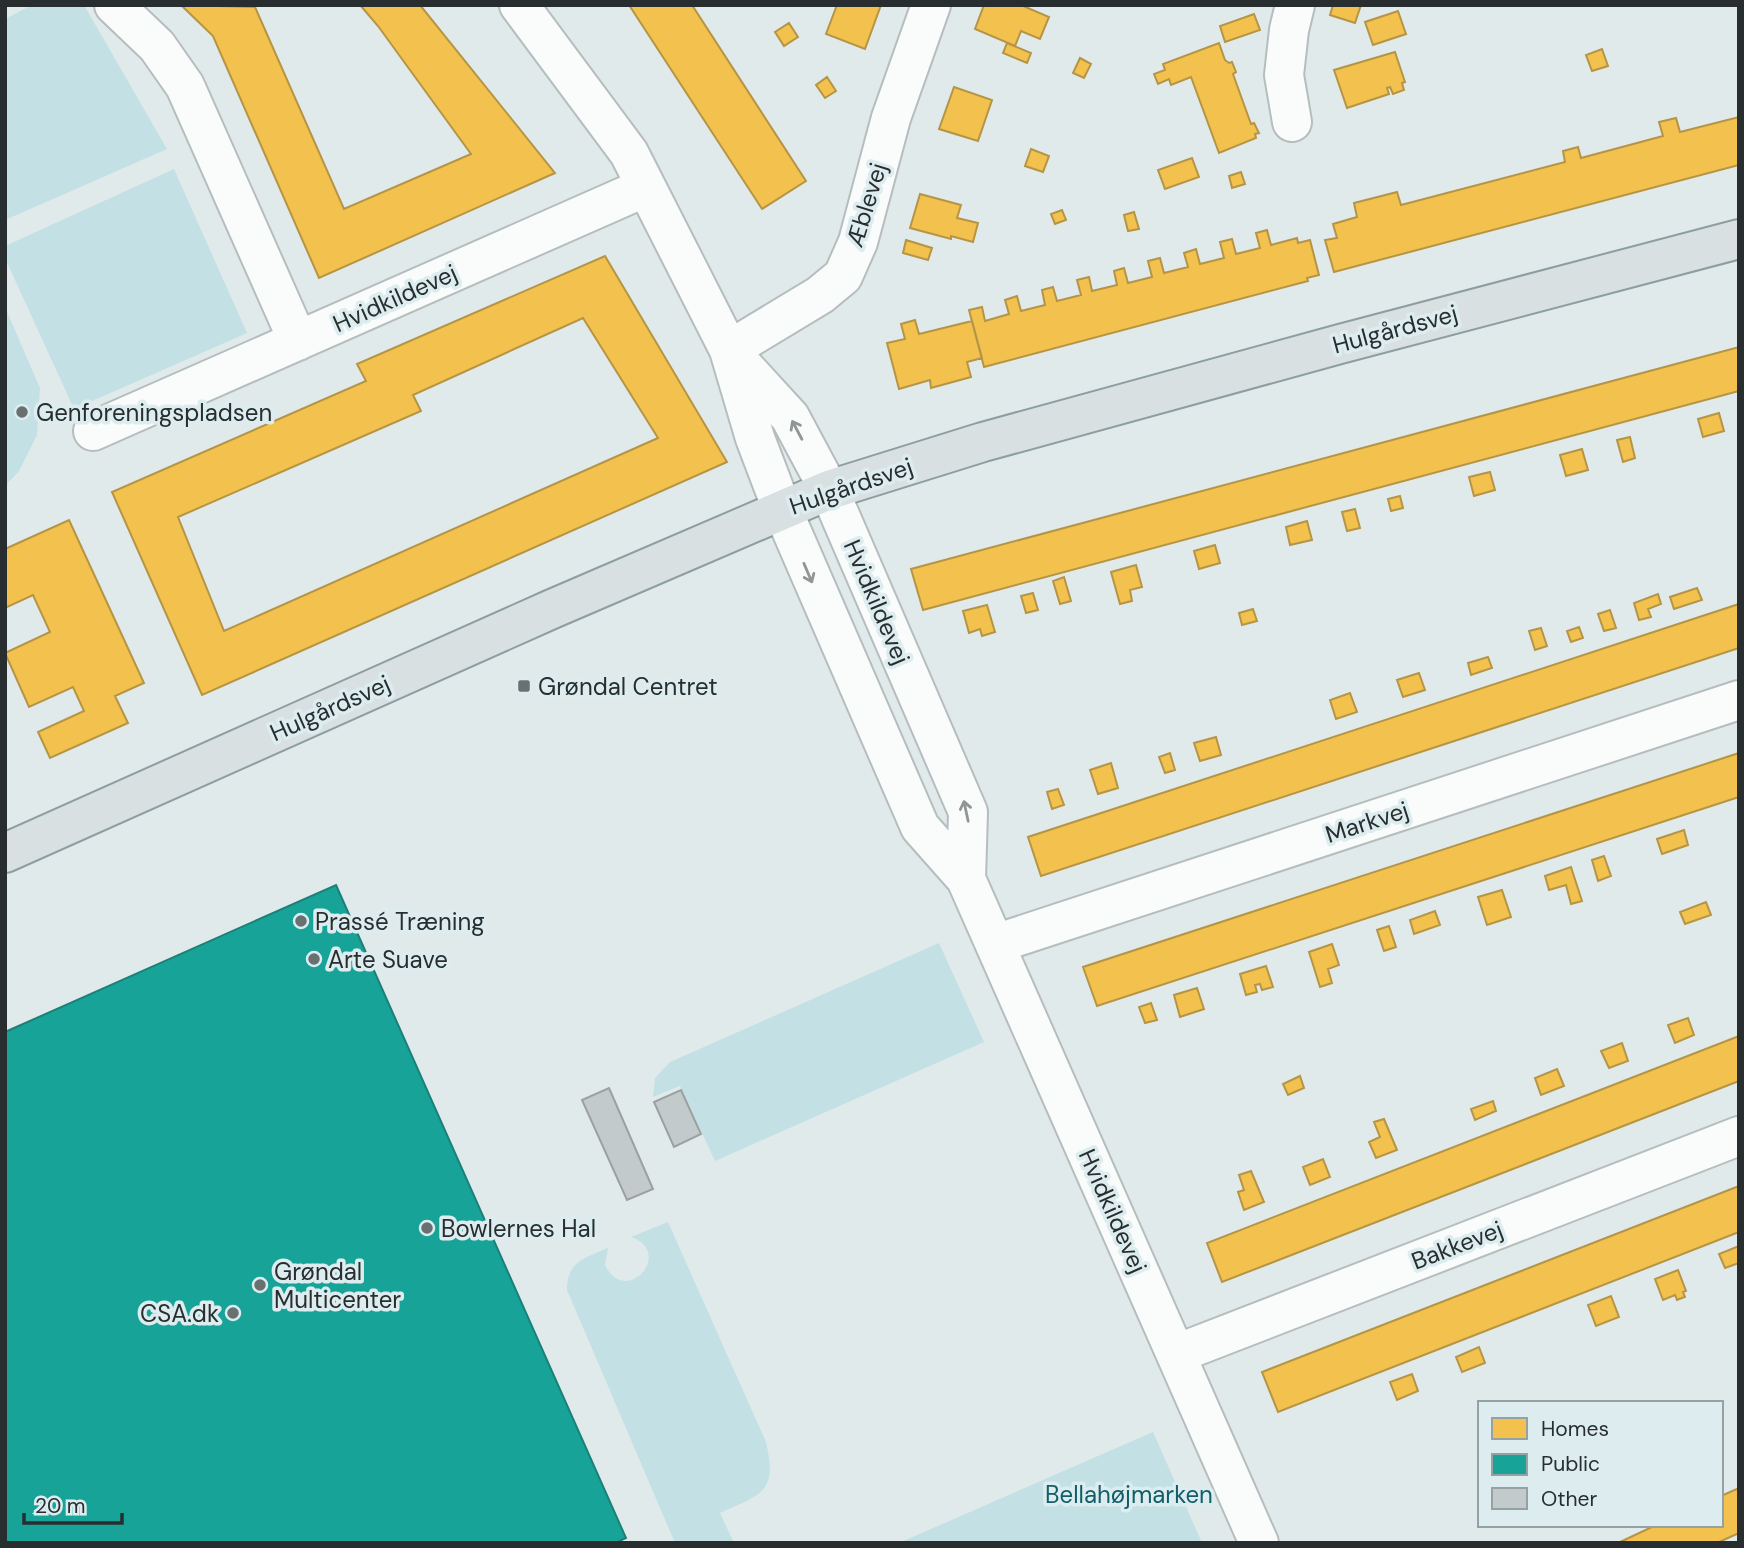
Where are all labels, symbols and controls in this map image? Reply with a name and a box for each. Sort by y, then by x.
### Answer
street label: Æblevej [838,159,894,251]
street label: Hvidkildevej [328,257,462,339]
street label: Hulgårdsvej [1329,297,1461,361]
place label: Genforeningspladsen [36,397,272,428]
marker: Genforeningspladsen [14,404,30,420]
one-way arrow [790,420,804,440]
street label: Hulgårdsvej [785,450,917,522]
street label: Hvidkildevej [837,535,917,669]
one-way arrow [802,561,815,583]
street label: Hulgårdsvej [265,668,395,748]
place label: Grøndal Centret [538,671,718,702]
marker: Grøndal Centret [516,678,532,694]
street label: Markvej [1321,794,1413,850]
one-way arrow [958,801,971,823]
place label: Prassé Træning [315,906,485,937]
marker: Prassé Træning [293,913,309,929]
place label: Arte Suave [328,944,448,975]
marker: Arte Suave [306,951,322,967]
street label: Hvidkildevej [1072,1144,1154,1278]
place label: Bowlernes Hal [441,1213,596,1244]
street label: Bakkevej [1407,1213,1507,1277]
marker: Bowlernes Hal [419,1220,435,1236]
place label: Grøndal Multicenter [274,1256,401,1315]
marker: Grøndal Multicenter [252,1277,268,1293]
place label: CSA.dk [140,1298,219,1329]
marker: CSA.dk [225,1305,241,1321]
legend [1478,1401,1723,1527]
text: Homes [1541,1415,1609,1443]
text: Public [1541,1450,1600,1478]
park label: Bellahøjmarken [1045,1479,1213,1510]
scale bar [24,1482,122,1526]
text: Other [1541,1485,1597,1513]
text: 20 m [35,1492,86,1520]

